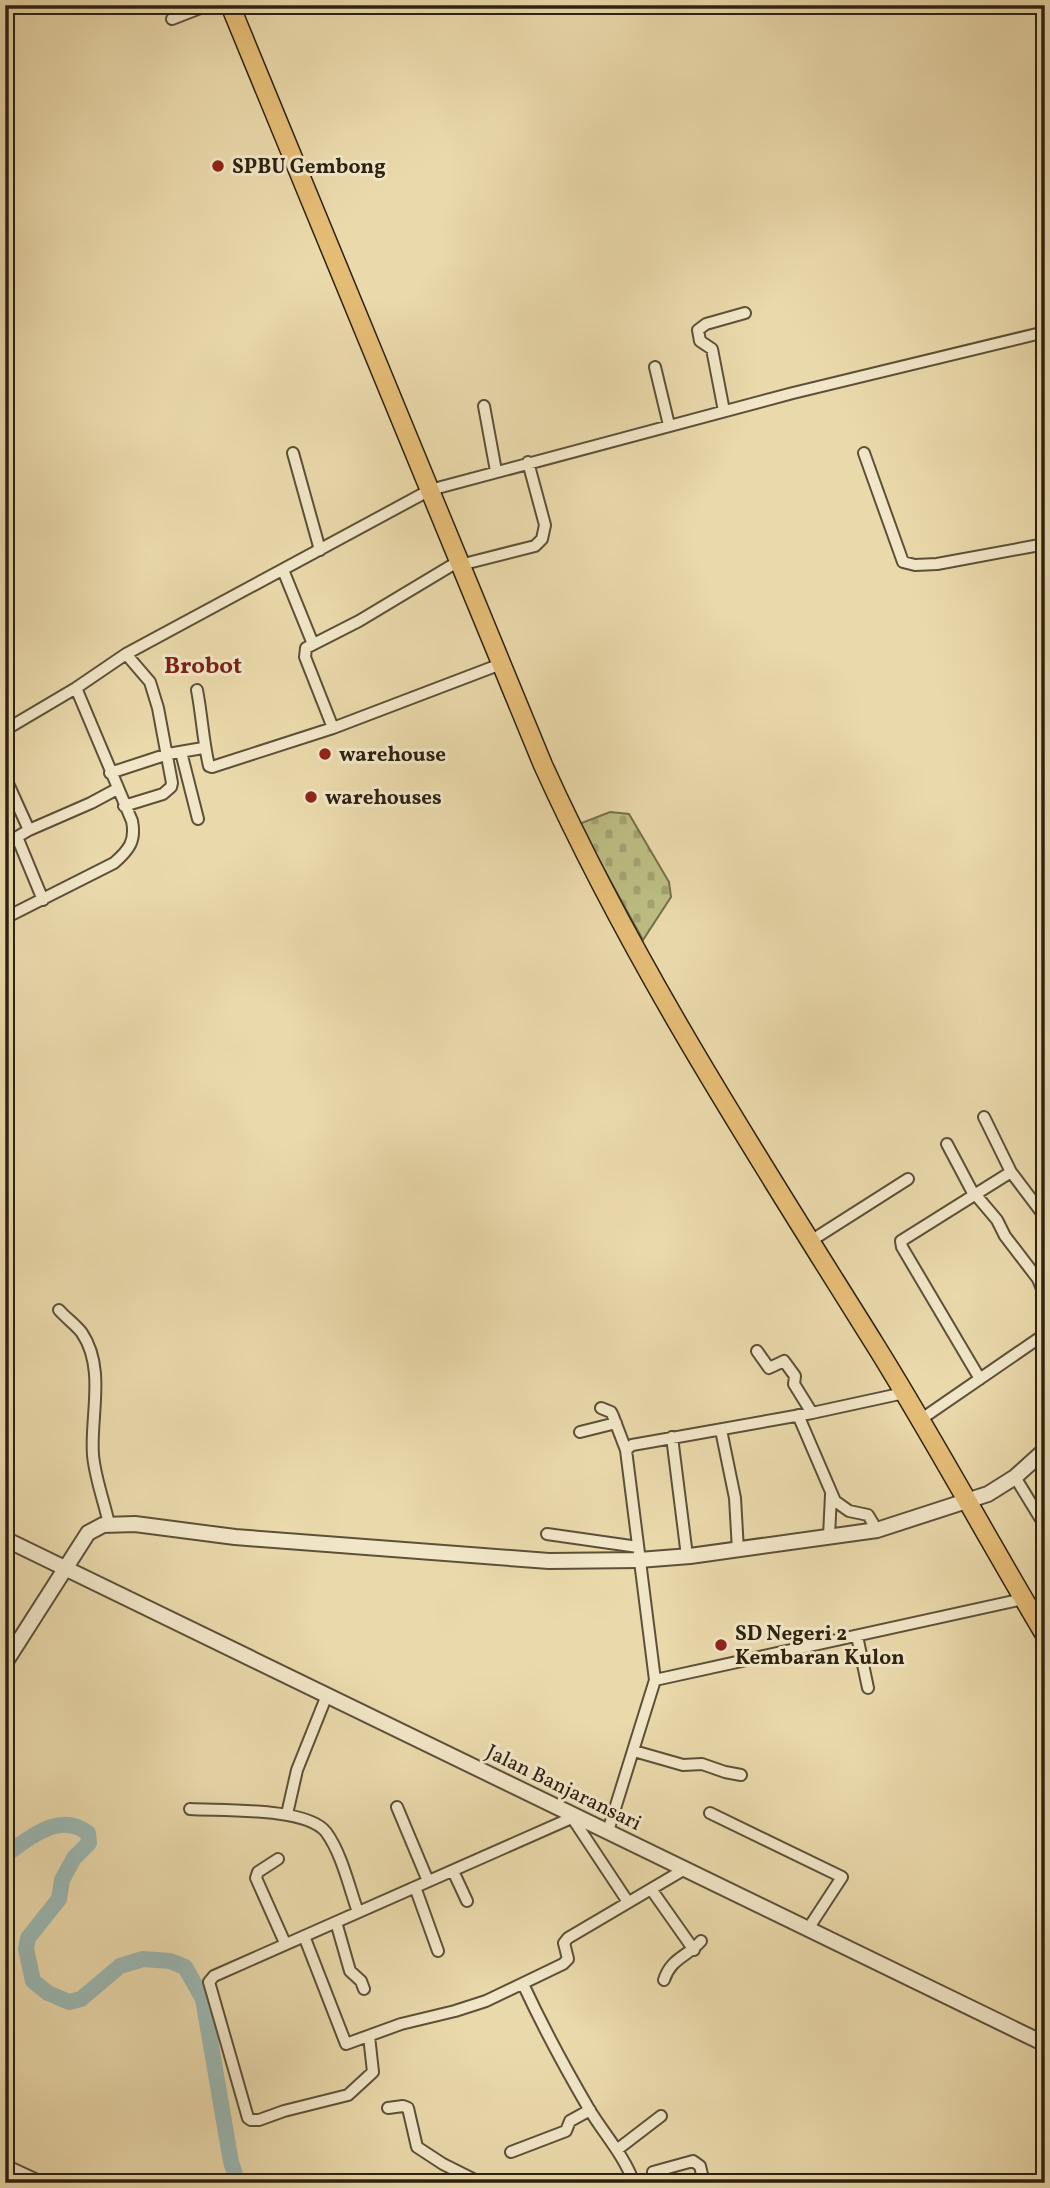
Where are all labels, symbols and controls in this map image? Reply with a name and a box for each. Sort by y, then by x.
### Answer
place label: SPBU Gembong [232,153,386,182]
marker: SPBU Gembong [210,158,226,174]
district label: Brobot [164,650,242,684]
place label: warehouse [339,741,446,770]
marker: warehouse [317,746,333,762]
place label: warehouses [325,784,442,813]
marker: warehouses [303,789,319,805]
place label: SD Negeri 2 Kembaran Kulon [735,1620,905,1673]
marker: SD Negeri 2 Kembaran Kulon [713,1637,729,1653]
street label: Jalan Banjaransari [481,1738,646,1839]

